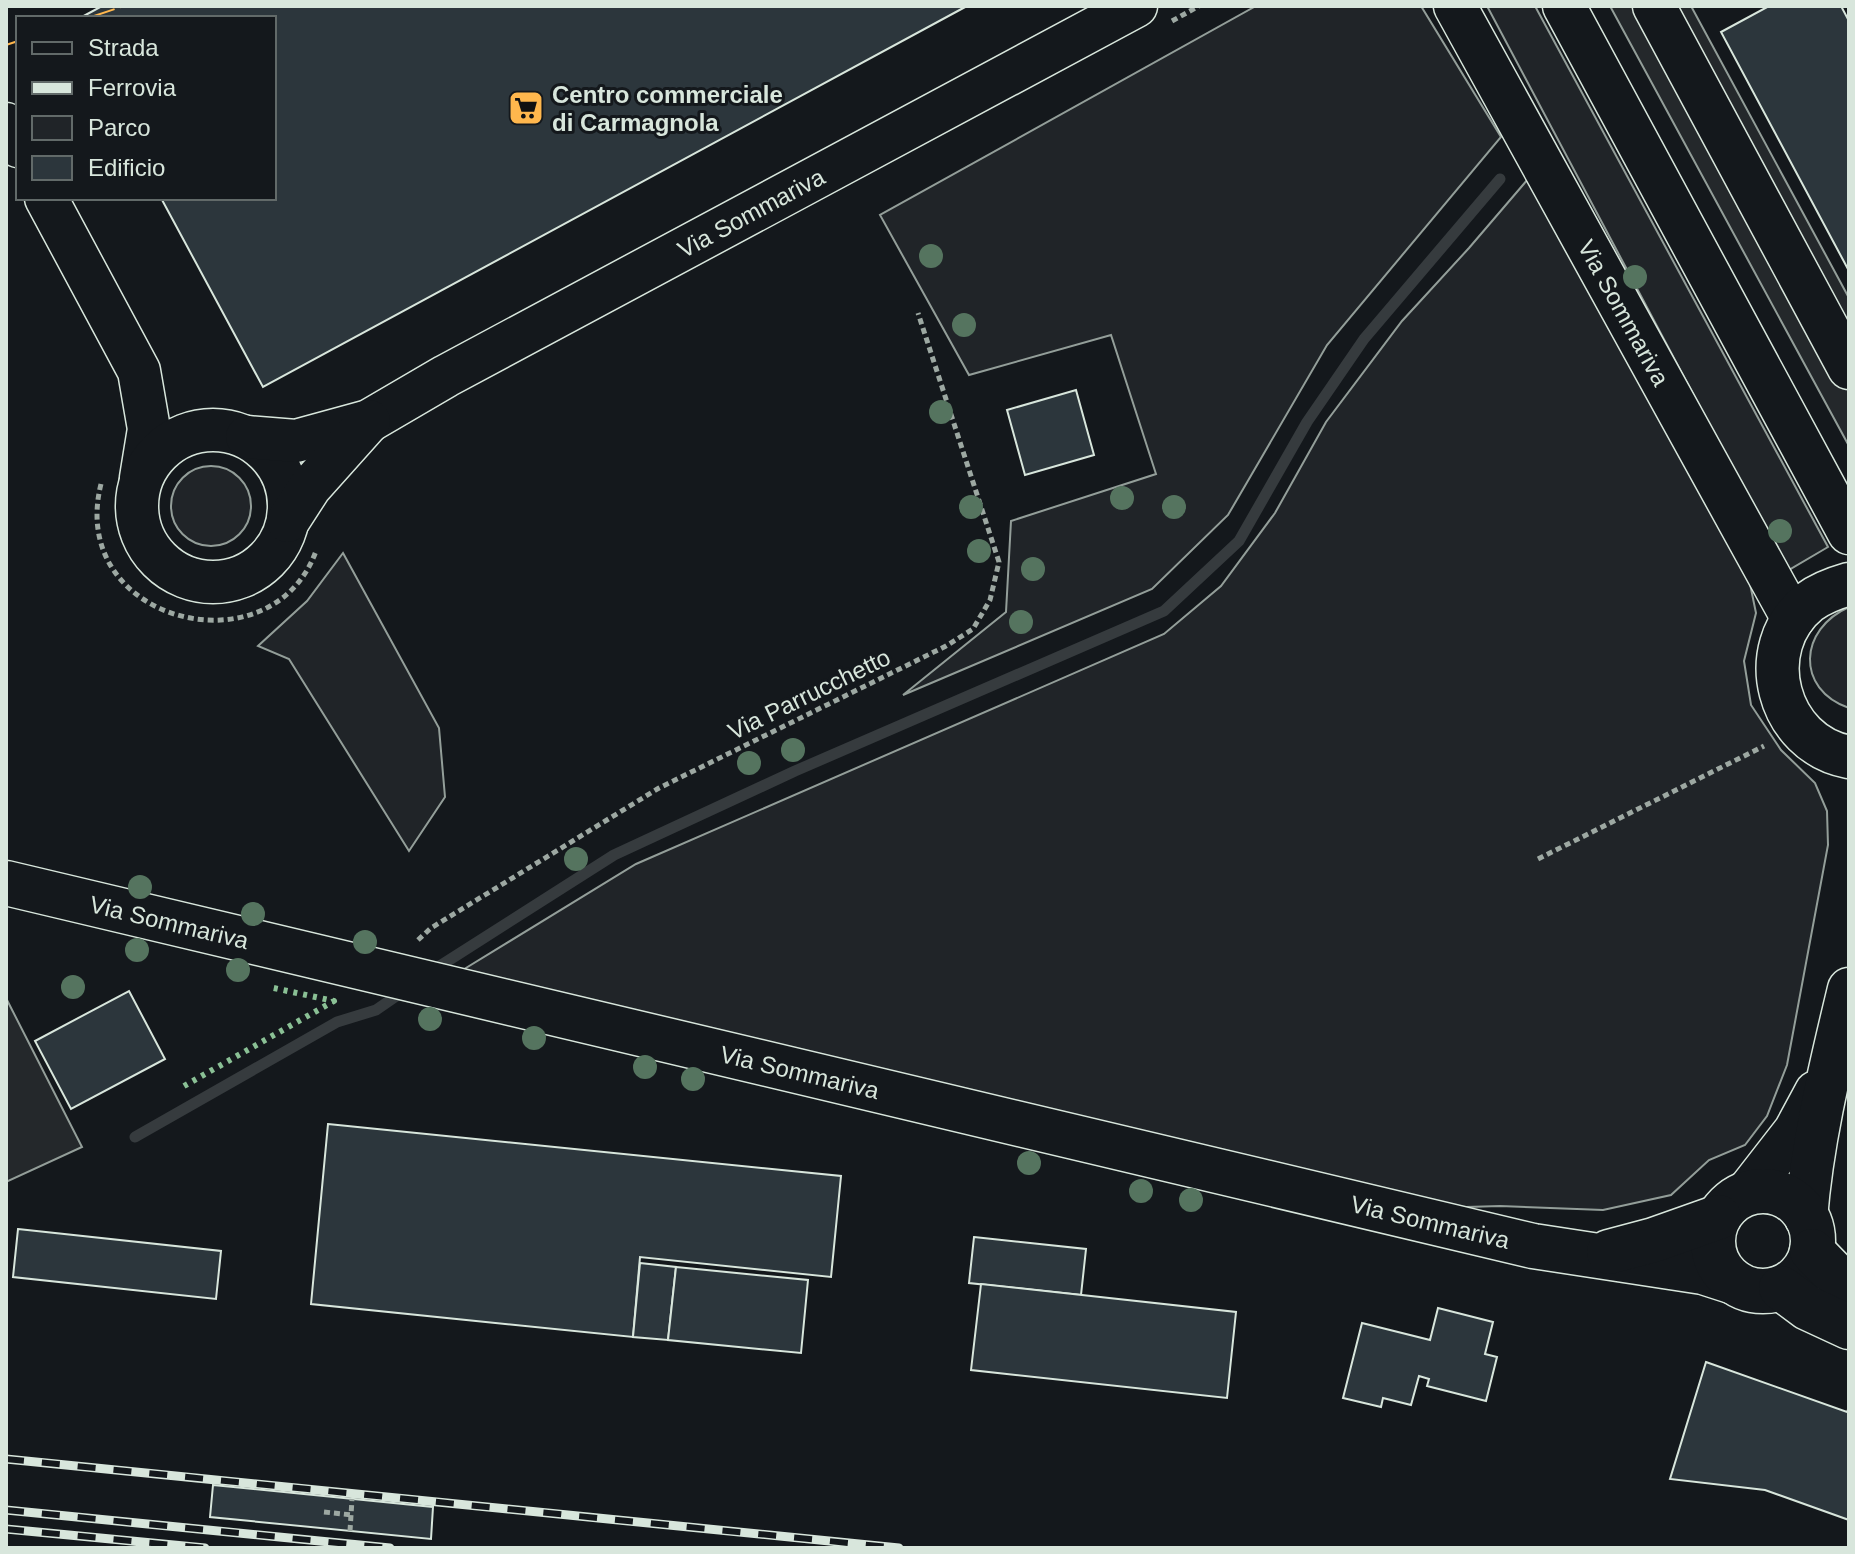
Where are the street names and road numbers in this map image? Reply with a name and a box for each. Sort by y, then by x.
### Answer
street label: Via Sommariva [673,162,829,263]
street label: Via Sommariva [1573,235,1675,391]
street label: Via Parrucchetto [724,643,894,745]
street label: Via Sommariva [87,890,252,954]
street label: Via Sommariva [718,1040,883,1104]
street label: Via Sommariva [1348,1190,1513,1254]

